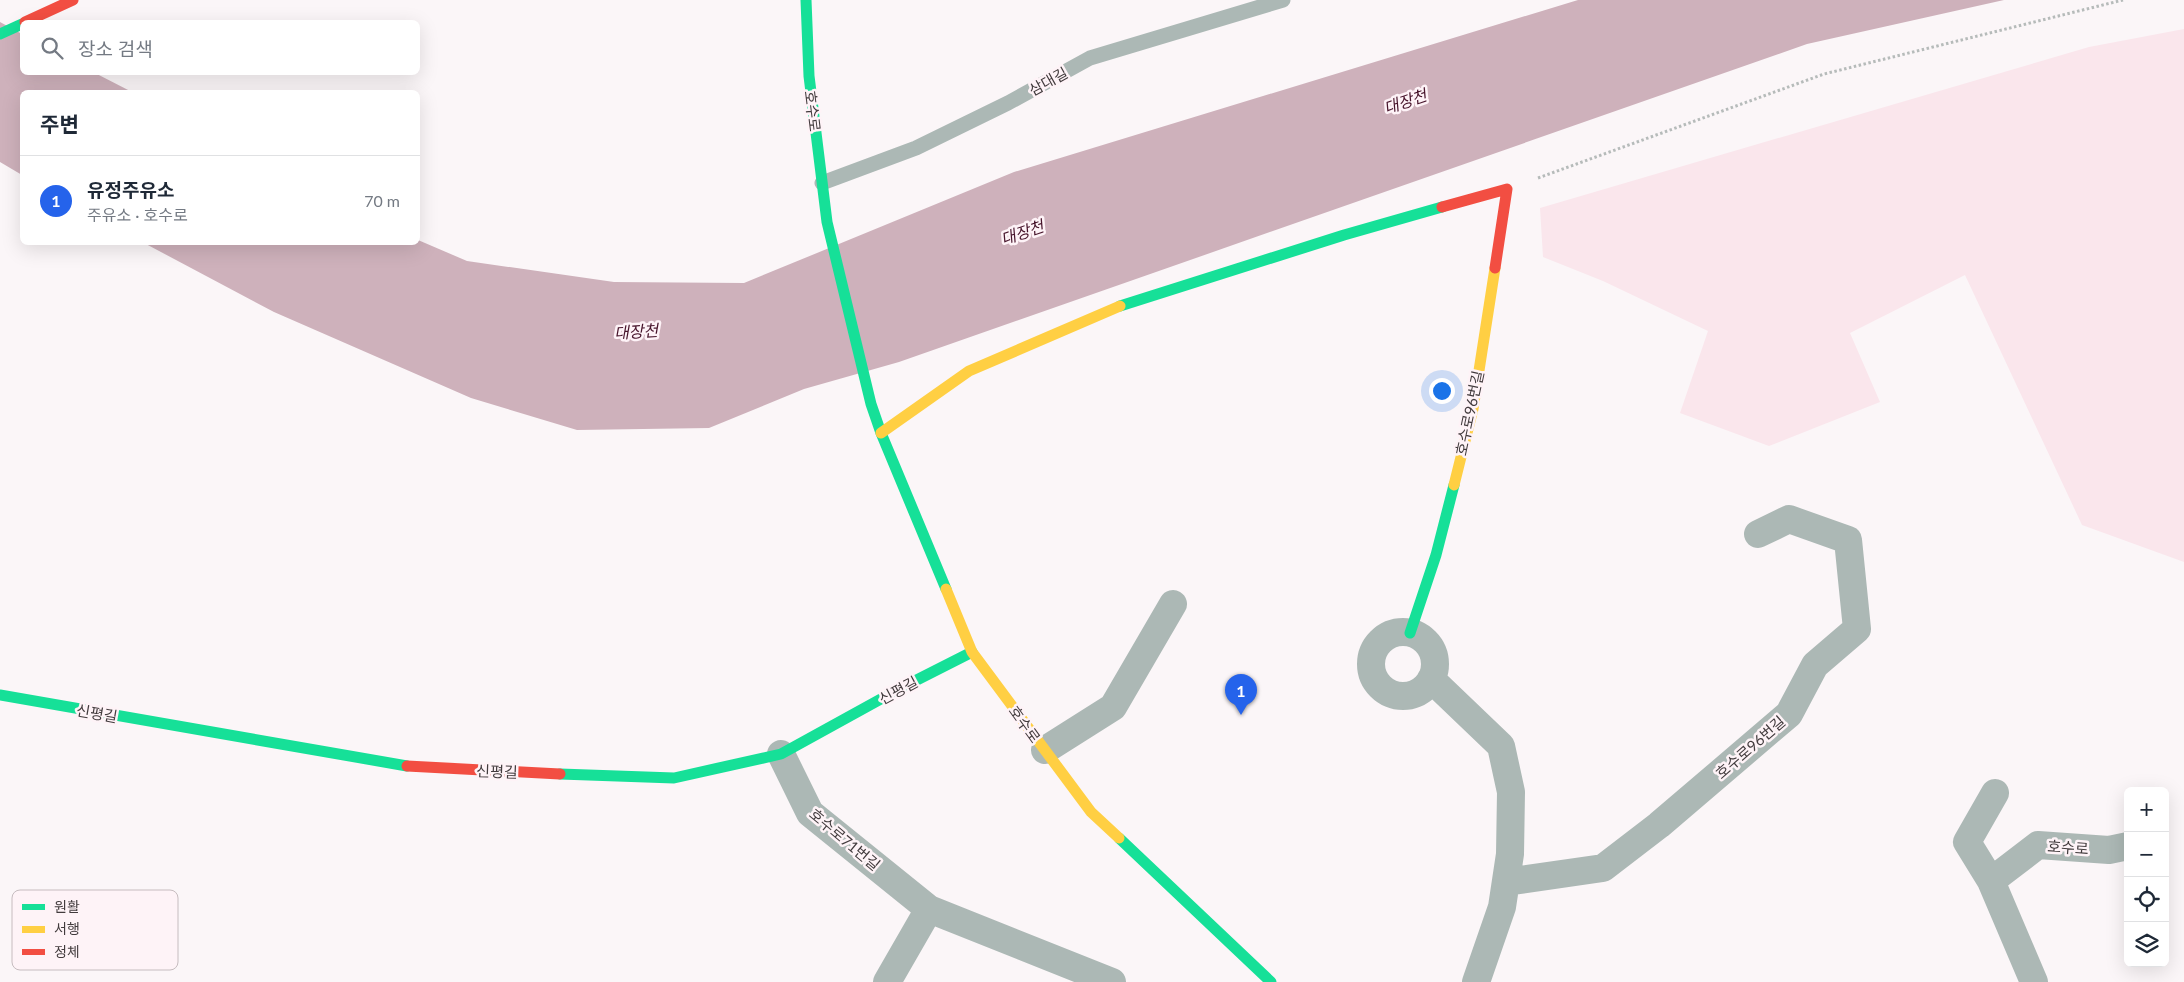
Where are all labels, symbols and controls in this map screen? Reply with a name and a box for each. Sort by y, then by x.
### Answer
search box [20,20,420,75]
icon: search [38,34,66,62]
text: 장소 검색 [78,37,153,60]
street label: 삼대길 [1026,63,1070,99]
water label: 대장천 [1381,84,1431,117]
street label: 호수로 [802,89,824,133]
text: 주변 [40,111,79,136]
text: 유정주유소 [87,178,174,201]
text: 1 [51,191,61,210]
text: 70 m [364,191,400,210]
text: 주유소 · 호수로 [87,205,188,224]
water label: 대장천 [998,215,1048,248]
water label: 대장천 [613,320,661,342]
street label: 호수로96번길 [1451,369,1487,457]
your location [1429,378,1455,404]
street label: 신평길 [875,672,921,708]
pin: 1 [1225,674,1257,715]
street label: 신평길 [75,701,119,725]
street label: 호수로 [1006,702,1044,746]
street label: 호수로96번길 [1711,712,1789,782]
street label: 신평길 [476,761,518,781]
map controls [2124,787,2169,967]
button: + [2124,787,2169,832]
street label: 호수로71번길 [806,804,884,874]
button: − [2124,832,2169,877]
street label: 호수로 [2047,837,2089,857]
button: locate [2124,877,2169,922]
legend [12,890,178,970]
text: 원활 [54,898,80,915]
text: 서행 [54,920,80,937]
button: layers [2124,922,2169,967]
text: 정체 [54,943,80,960]

